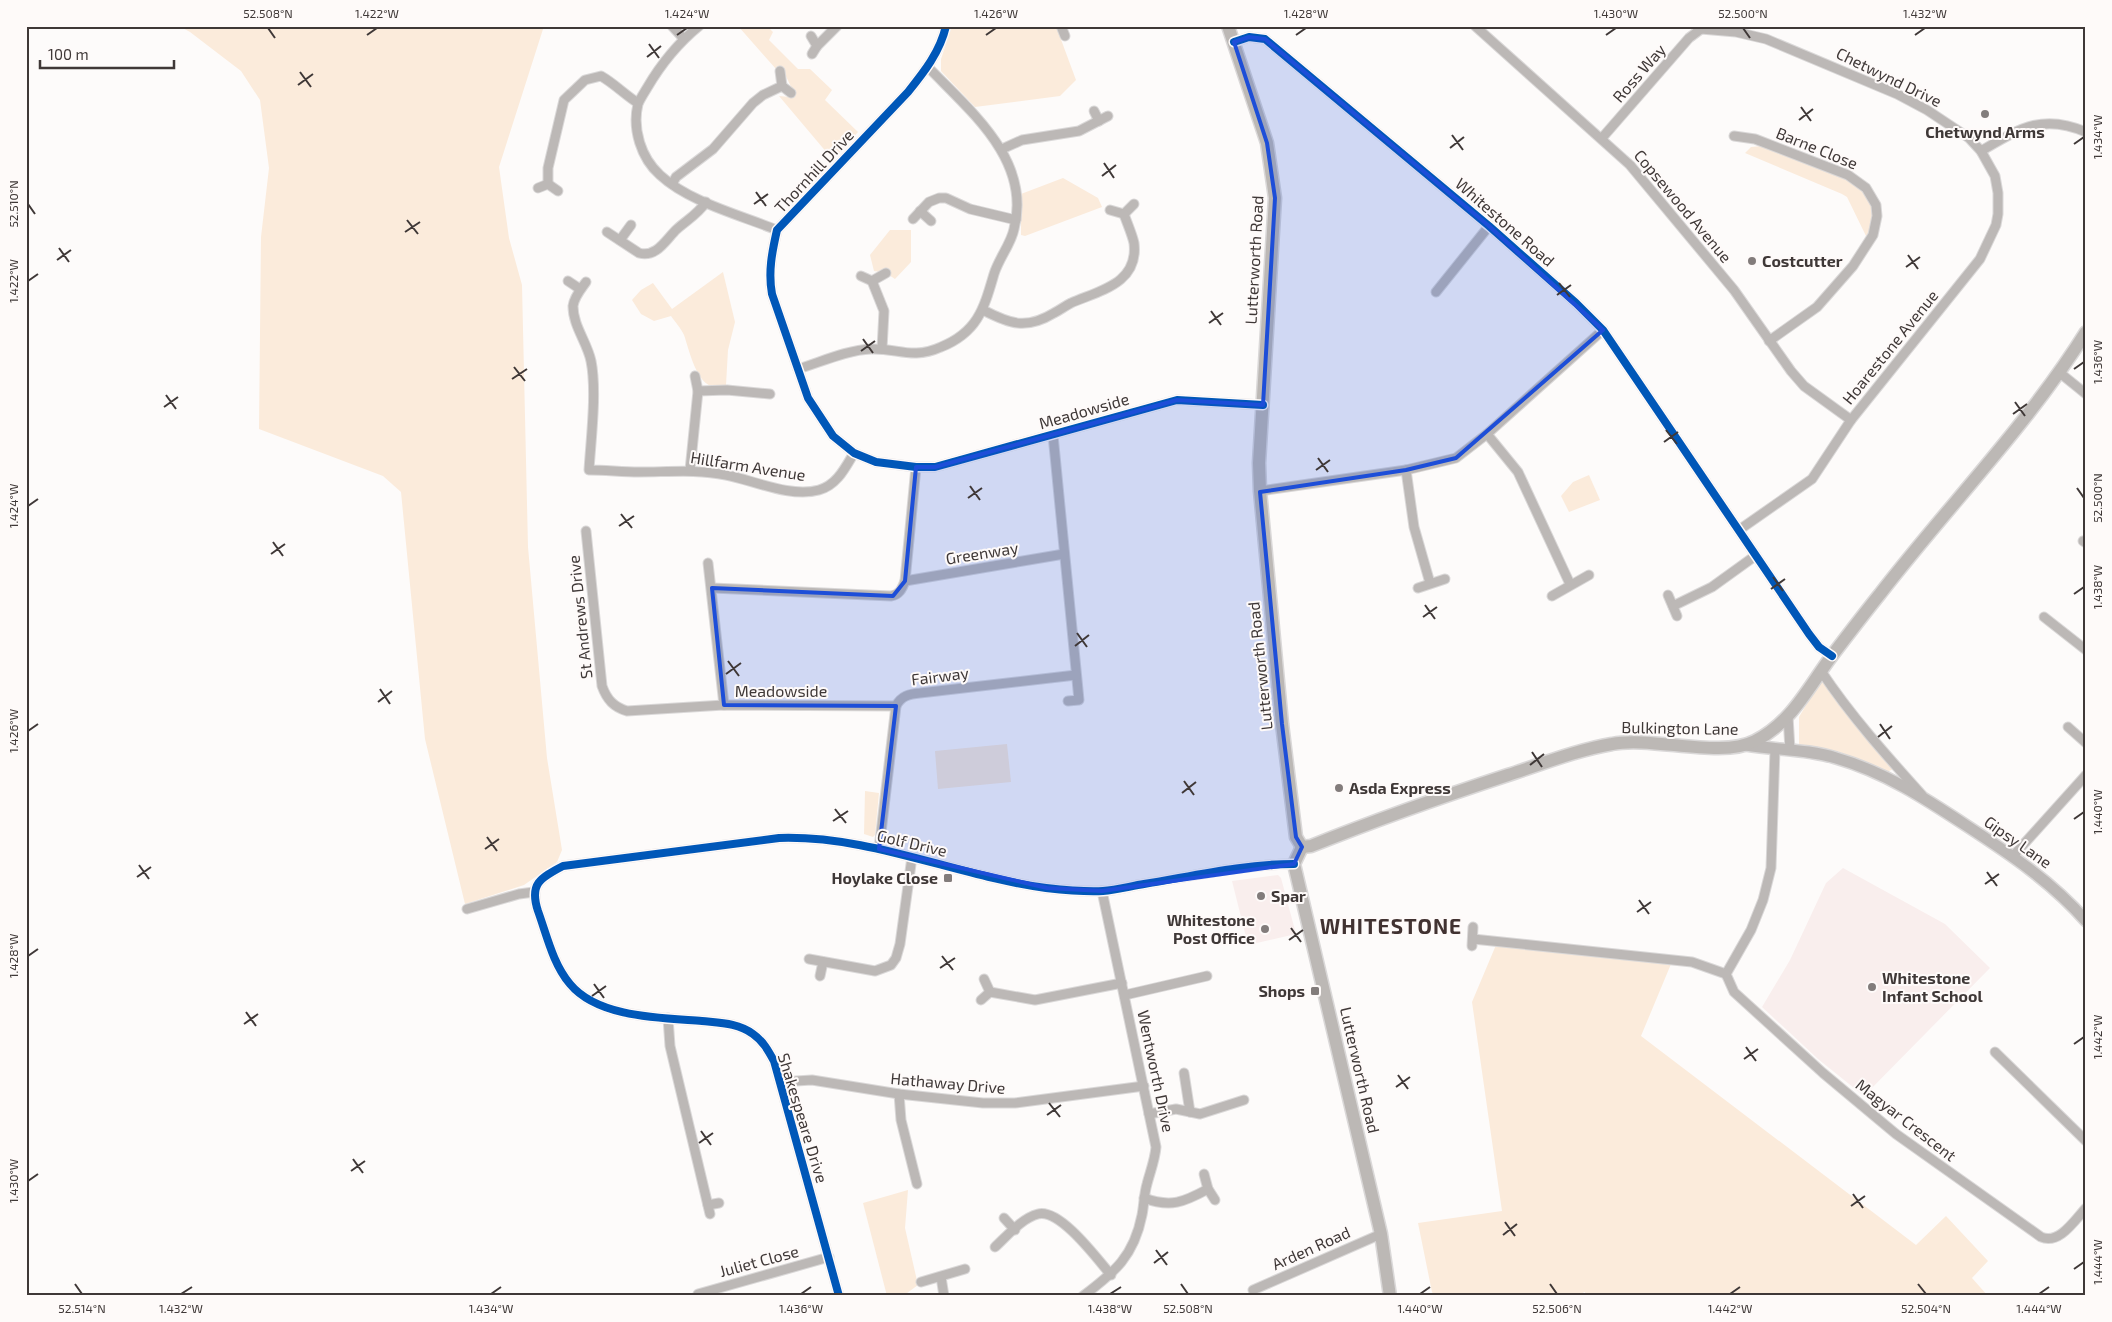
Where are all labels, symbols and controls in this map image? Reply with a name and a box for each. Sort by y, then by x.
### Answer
text: 52.508°N [243,6,293,20]
text: 1.422°W [355,6,399,20]
text: 1.424°W [665,6,709,20]
text: 1.426°W [974,6,1018,20]
text: 1.428°W [1284,6,1328,20]
text: 1.430°W [1594,6,1638,20]
text: 52.500°N [1718,6,1768,20]
text: 1.432°W [1903,6,1947,20]
scale bar [40,38,174,70]
street label: Ross Way [1608,39,1669,106]
street label: Chetwynd Drive [1833,43,1945,110]
text: 100 m [48,45,89,63]
marker: Chetwynd Arms [1979,108,1991,120]
text: 1.434°W [2090,115,2104,159]
place label: Chetwynd Arms [1925,122,2045,142]
street label: Barne Close [1774,123,1861,173]
street label: Thornhill Drive [770,125,857,216]
street label: Copsewood Avenue [1631,145,1736,266]
street label: Whitestone Road [1452,174,1559,270]
text: 52.510°N [6,180,20,228]
street label: Lutterworth Road [1241,195,1266,325]
place label: Costcutter [1762,251,1843,270]
marker: Costcutter [1746,255,1758,267]
text: 1.422°W [6,259,20,303]
street label: Hoarestone Avenue [1838,286,1941,408]
text: 1.436°W [2090,340,2104,384]
street label: Meadowside [1037,389,1131,432]
street label: Hillfarm Avenue [689,447,807,484]
text: 52.500°N [2090,473,2104,523]
text: 1.424°W [6,484,20,528]
street label: Greenway [944,537,1020,568]
street label: St Andrews Drive [564,554,595,680]
text: 1.438°W [2090,565,2104,609]
street label: Lutterworth Road [1243,601,1276,731]
street label: Fairway [910,662,970,688]
street label: Meadowside [735,681,827,700]
text: 1.426°W [6,709,20,753]
street label: Bulkington Lane [1621,717,1739,738]
place label: Asda Express [1349,778,1451,797]
marker: Asda Express [1333,782,1345,794]
text: 1.440°W [2090,789,2104,835]
street label: Gipsy Lane [1981,811,2056,872]
street label: Golf Drive [875,825,949,860]
place label: Hoylake Close [831,868,938,888]
marker: Hoylake Close [942,872,954,884]
place label: Spar [1271,886,1306,905]
marker: Spar [1255,890,1267,902]
place label: Whitestone Post Office [1167,910,1255,947]
district label: WHITESTONE [1320,913,1462,938]
marker: Whitestone Post Office [1259,923,1271,935]
text: 1.428°W [6,934,20,978]
place label: Whitestone Infant School [1882,968,1983,1005]
place label: Shops [1258,981,1305,1000]
marker: Whitestone Infant School [1866,981,1878,993]
marker: Shops [1309,985,1321,997]
street label: Lutterworth Road [1337,1005,1384,1135]
street label: Wentworth Drive [1134,1008,1179,1134]
text: 1.442°W [2090,1015,2104,1059]
street label: Shakespeare Drive [775,1051,832,1185]
street label: Hathaway Drive [890,1068,1006,1097]
street label: Magyar Crescent [1852,1074,1960,1165]
text: 1.430°W [6,1159,20,1203]
street label: Arden Road [1269,1222,1353,1273]
text: 1.444°W [2090,1239,2104,1285]
street label: Juliet Close [717,1241,801,1280]
text: 52.514°N [58,1301,106,1315]
text: 1.432°W [159,1301,203,1315]
text: 1.434°W [469,1301,513,1315]
text: 1.436°W [779,1301,823,1315]
text: 1.438°W [1088,1301,1132,1315]
text: 52.508°N [1163,1301,1213,1315]
text: 1.440°W [1397,1301,1443,1315]
text: 52.506°N [1532,1301,1582,1315]
text: 1.442°W [1708,1301,1752,1315]
text: 52.504°N [1901,1301,1951,1315]
text: 1.444°W [2016,1301,2062,1315]

